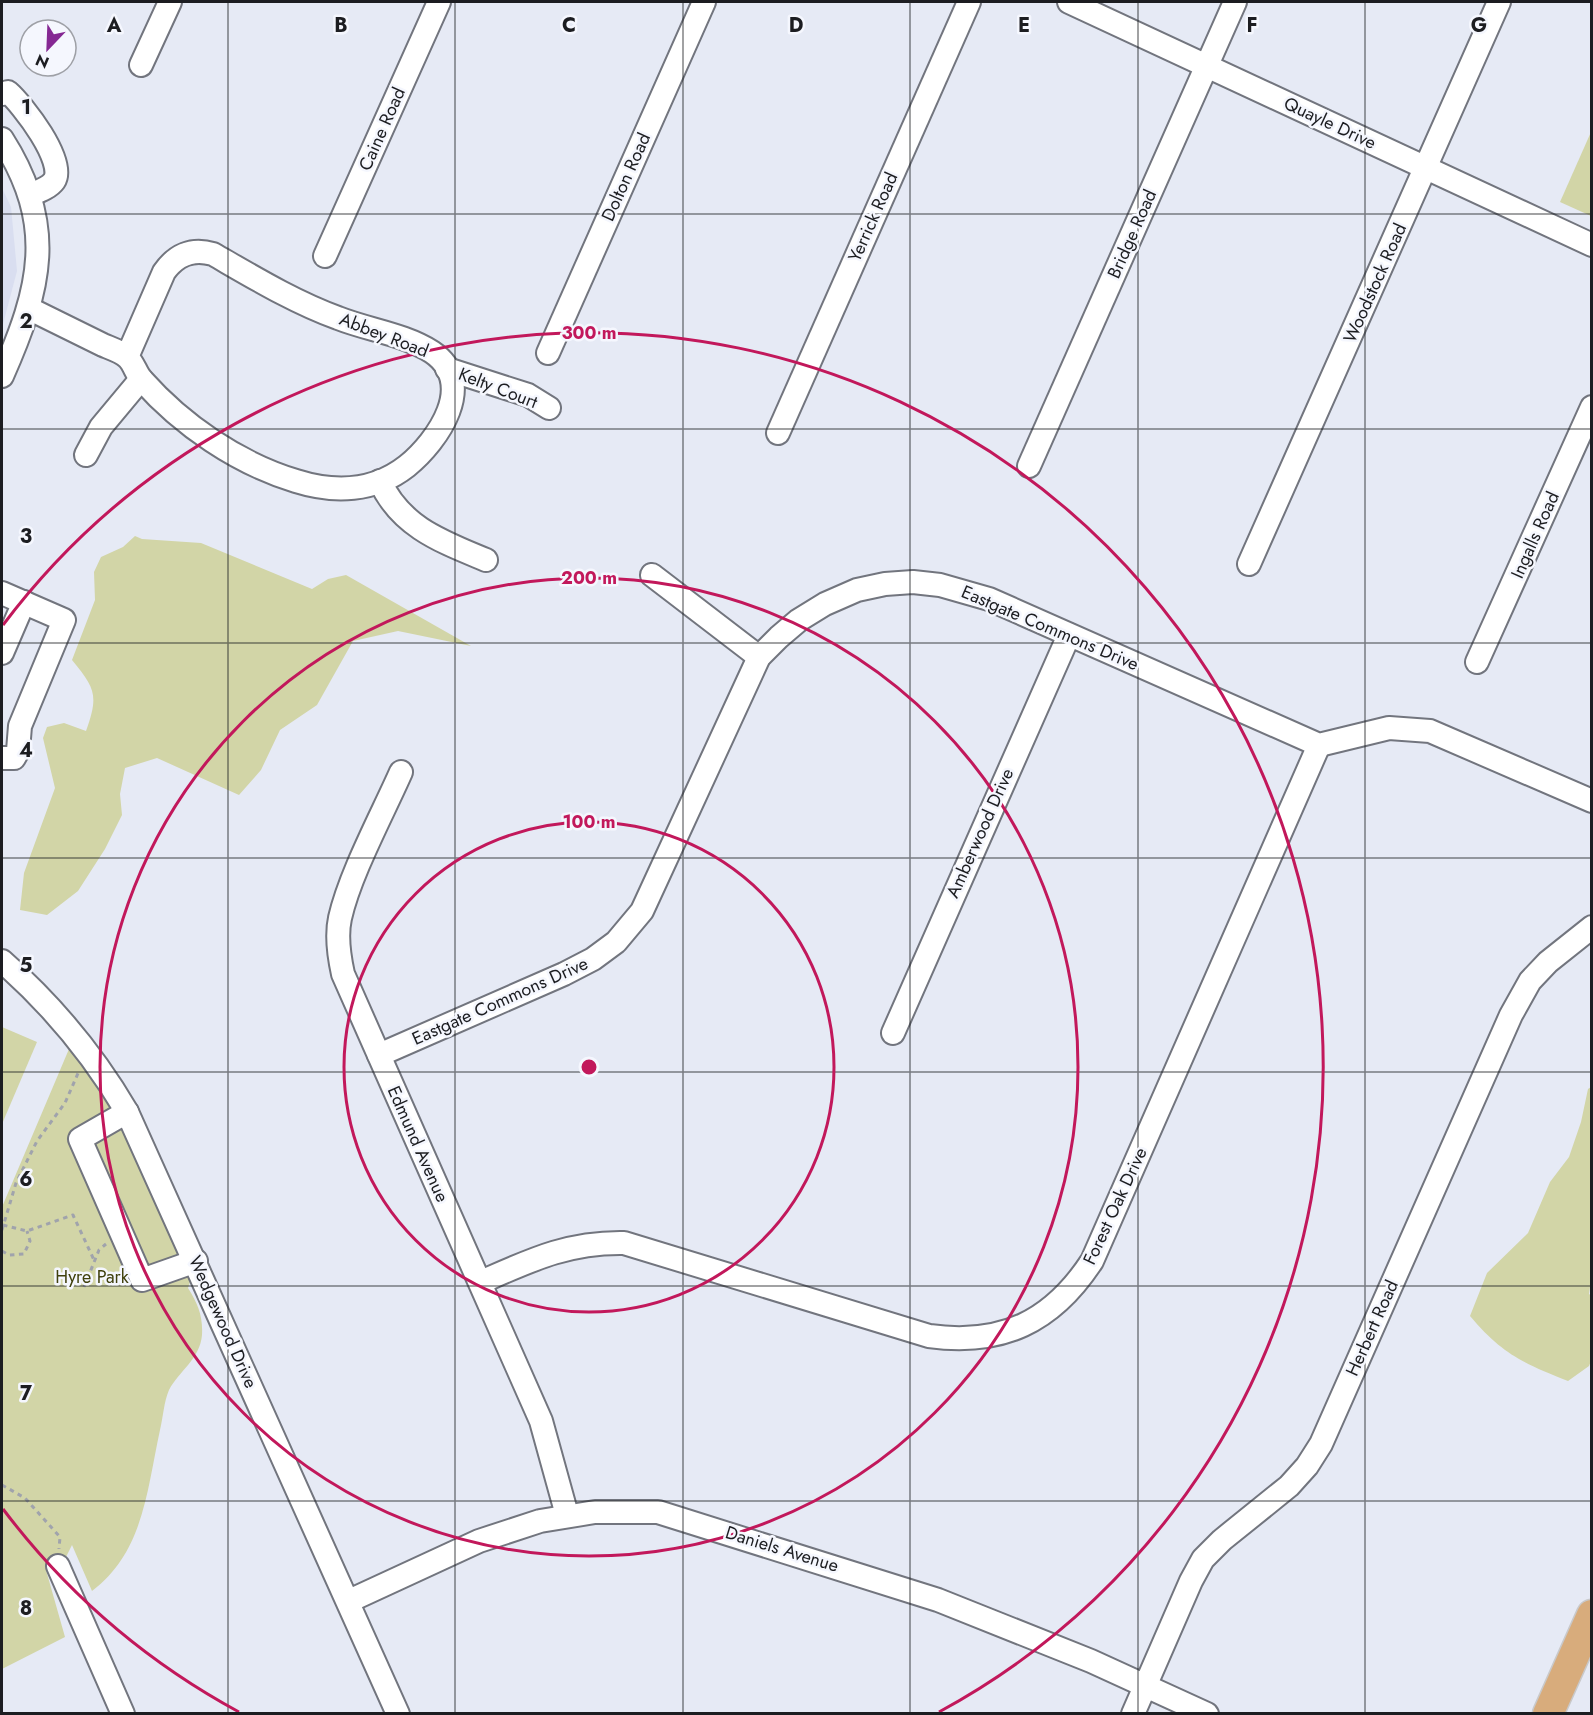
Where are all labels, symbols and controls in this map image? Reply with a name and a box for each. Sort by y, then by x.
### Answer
text: A [106,11,122,40]
text: B [334,11,348,40]
text: C [562,11,576,40]
text: D [789,11,803,40]
text: E [1018,11,1030,40]
text: F [1246,11,1258,40]
text: G [1471,11,1487,40]
north arrow [18,18,78,78]
text: N [32,48,53,74]
street label: Caine Road [352,83,412,175]
street label: Quayle Drive [1280,90,1380,156]
text: 1 [21,93,31,122]
street label: Dolton Road [595,129,657,225]
street label: Yerrick Road [842,168,904,266]
street label: Bridge Road [1101,185,1163,283]
street label: Woodstock Road [1337,219,1413,347]
street label: Abbey Road [336,306,432,364]
text: 2 [19,307,33,336]
text: 300 m [561,320,617,346]
street label: Kelty Court [455,361,542,415]
street label: Ingalls Road [1504,487,1566,583]
text: 3 [20,522,32,551]
text: 200 m [561,565,617,591]
street label: Eastgate Commons Drive [957,579,1143,677]
text: 4 [19,736,33,765]
street label: Amberwood Drive [940,764,1020,902]
text: 100 m [562,809,616,835]
street label: Eastgate Commons Drive [408,950,592,1052]
text: 5 [20,951,33,980]
centre of rings [579,1057,599,1077]
street label: Edmund Avenue [381,1082,455,1206]
street label: Forest Oak Drive [1076,1143,1154,1269]
text: 6 [19,1165,33,1194]
street label: Wedgewood Drive [182,1252,264,1392]
park label: Hyre Park [55,1264,129,1290]
street label: Herbert Road [1339,1276,1405,1380]
text: 7 [20,1379,33,1408]
street label: Daniels Avenue [722,1519,842,1579]
text: 8 [20,1594,32,1623]

